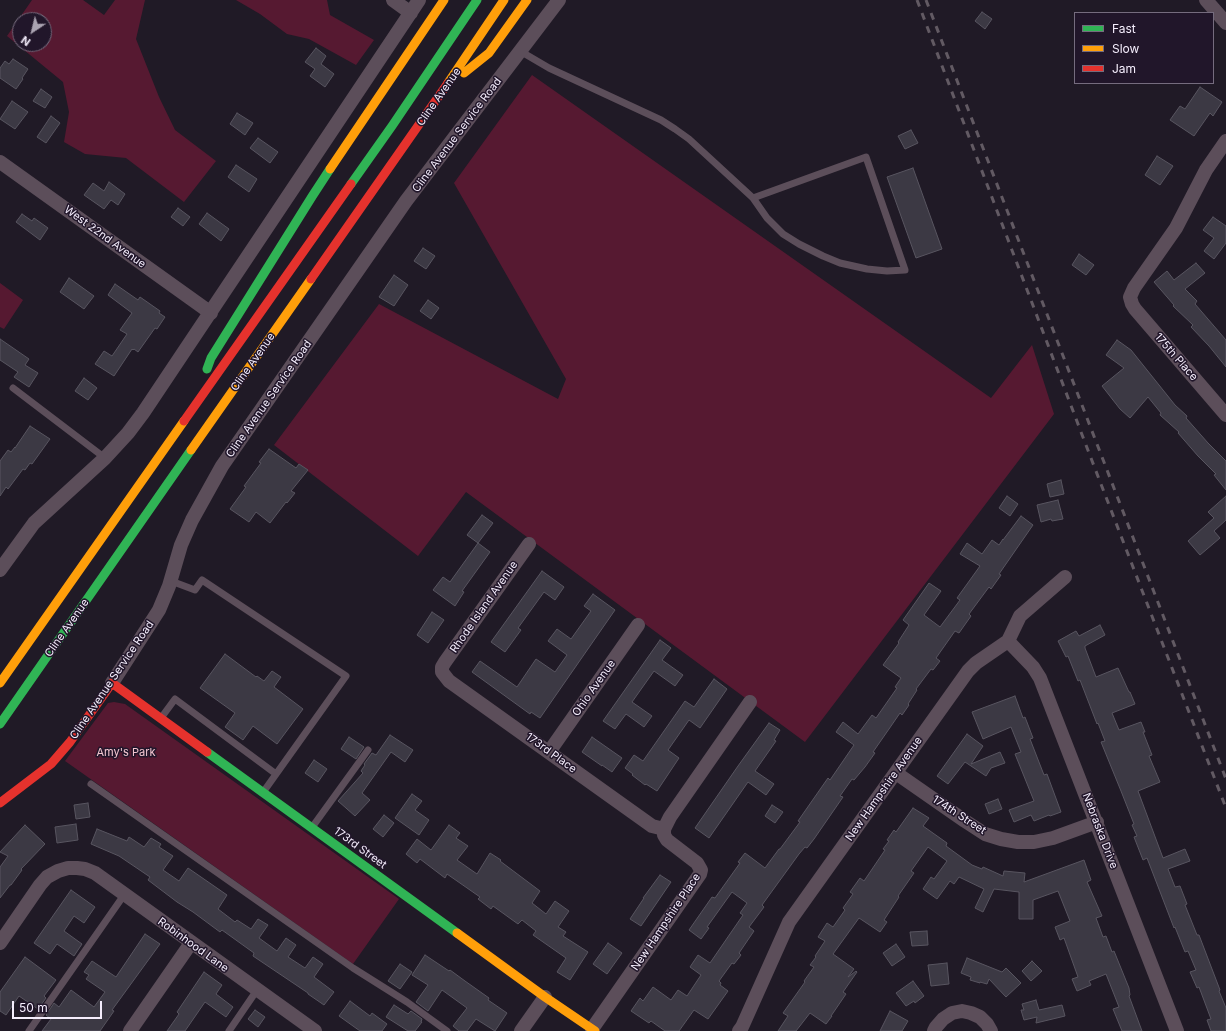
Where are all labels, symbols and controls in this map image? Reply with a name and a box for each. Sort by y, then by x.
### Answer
north arrow [12,12,52,52]
legend [1074,12,1214,84]
text: Fast [1112,21,1136,36]
text: N [18,33,33,49]
text: Slow [1112,41,1139,56]
text: Jam [1112,61,1136,76]
street label: Cline Avenue [414,65,464,129]
street label: Cline Avenue Service Road [410,75,504,195]
street label: West 22nd Avenue [62,203,148,271]
street label: Cline Avenue [228,330,278,394]
street label: 175th Place [1152,330,1200,384]
street label: Cline Avenue Service Road [223,338,315,460]
street label: Rhode Island Avenue [447,559,521,655]
street label: Cline Avenue [42,596,92,660]
street label: Cline Avenue Service Road [67,618,157,742]
street label: Ohio Avenue [570,657,618,719]
street label: 173rd Place [523,730,579,776]
street label: New Hampshire Avenue [843,734,925,844]
park label: Amy's Park [97,746,155,760]
street label: Nebraska Drive [1079,791,1121,871]
street label: 174th Street [930,793,988,837]
street label: 173rd Street [331,824,389,872]
street label: New Hampshire Place [629,871,703,973]
street label: Robinhood Lane [155,915,231,975]
scale bar [14,993,104,1019]
text: 50 m [19,1000,48,1015]

